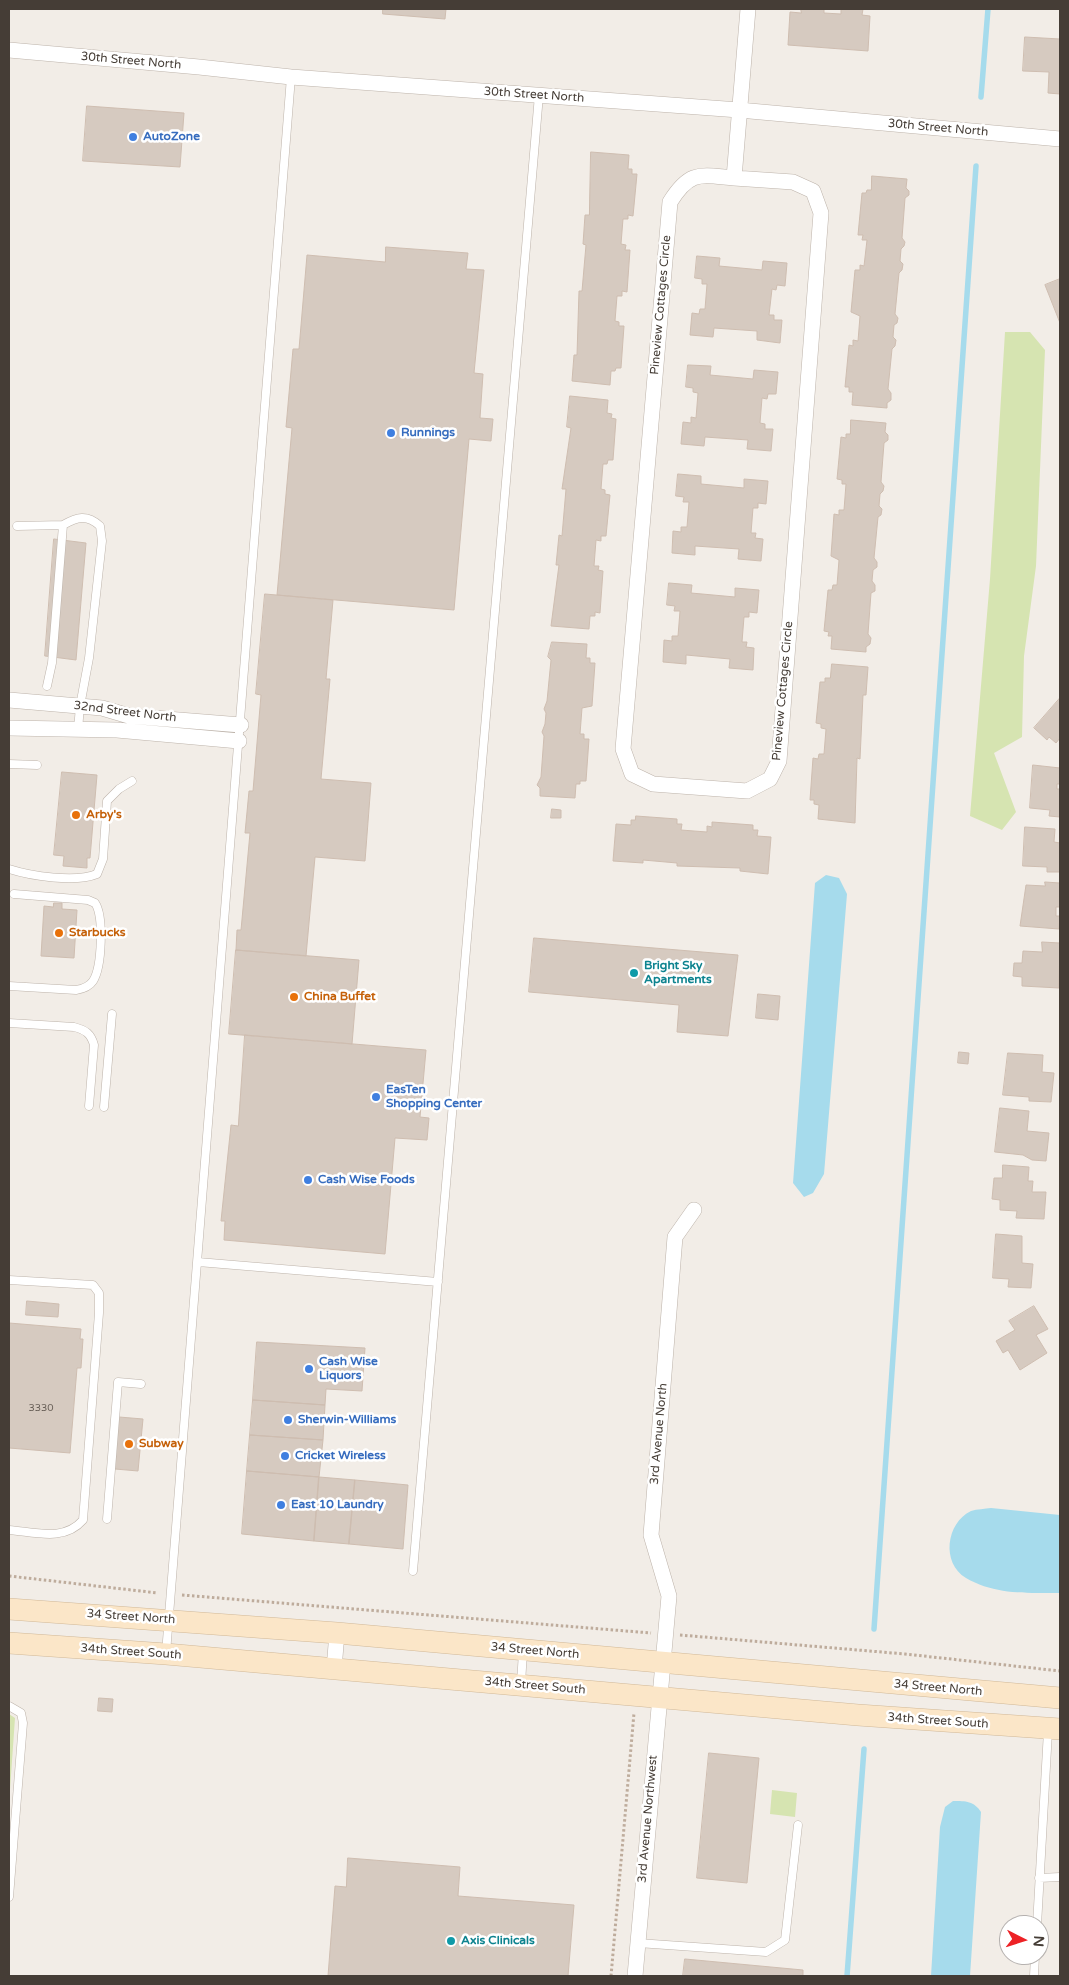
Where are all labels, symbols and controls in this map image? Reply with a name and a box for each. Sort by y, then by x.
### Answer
street label: 30th Street North [80,49,182,73]
street label: 30th Street North [483,84,585,106]
street label: 30th Street North [887,116,989,140]
place label: AutoZone [143,130,200,144]
marker: AutoZone [127,131,139,143]
street label: Pineview Cottages Circle [648,235,674,375]
place label: Runnings [401,426,455,440]
marker: Runnings [385,427,397,439]
street label: Pineview Cottages Circle [770,621,796,761]
street label: 32nd Street North [73,699,177,725]
place label: Arby's [86,808,122,822]
marker: Arby's [70,809,82,821]
place label: Starbucks [69,926,126,940]
marker: Starbucks [53,927,65,939]
place label: Bright Sky Apartments [644,959,712,987]
marker: Bright Sky Apartments [628,967,640,979]
place label: China Buffet [304,990,376,1004]
marker: China Buffet [288,991,300,1003]
place label: EasTen Shopping Center [386,1083,482,1111]
marker: EasTen Shopping Center [370,1091,382,1103]
place label: Cash Wise Foods [318,1173,415,1187]
marker: Cash Wise Foods [302,1174,314,1186]
place label: Cash Wise Liquors [319,1355,378,1383]
marker: Cash Wise Liquors [303,1363,315,1375]
street label: 3rd Avenue North [647,1383,671,1485]
house number: 3330 [28,1402,54,1414]
place label: Sherwin-Williams [298,1413,396,1427]
marker: Sherwin-Williams [282,1414,294,1426]
place label: Subway [139,1437,184,1451]
marker: Subway [123,1438,135,1450]
place label: Cricket Wireless [295,1449,386,1463]
marker: Cricket Wireless [279,1450,291,1462]
place label: East 10 Laundry [291,1498,384,1512]
marker: East 10 Laundry [275,1499,287,1511]
street label: 34 Street North [86,1607,176,1627]
street label: 34 Street North [490,1640,580,1662]
street label: 34th Street South [80,1641,182,1663]
street label: 34th Street South [484,1674,586,1698]
street label: 34 Street North [893,1677,983,1699]
street label: 34th Street South [887,1710,989,1732]
street label: 3rd Avenue Northwest [635,1754,661,1884]
north arrow [999,1915,1049,1965]
place label: Axis Clinicals [461,1934,535,1948]
marker: Axis Clinicals [445,1935,457,1947]
text: N [1029,1935,1047,1948]

